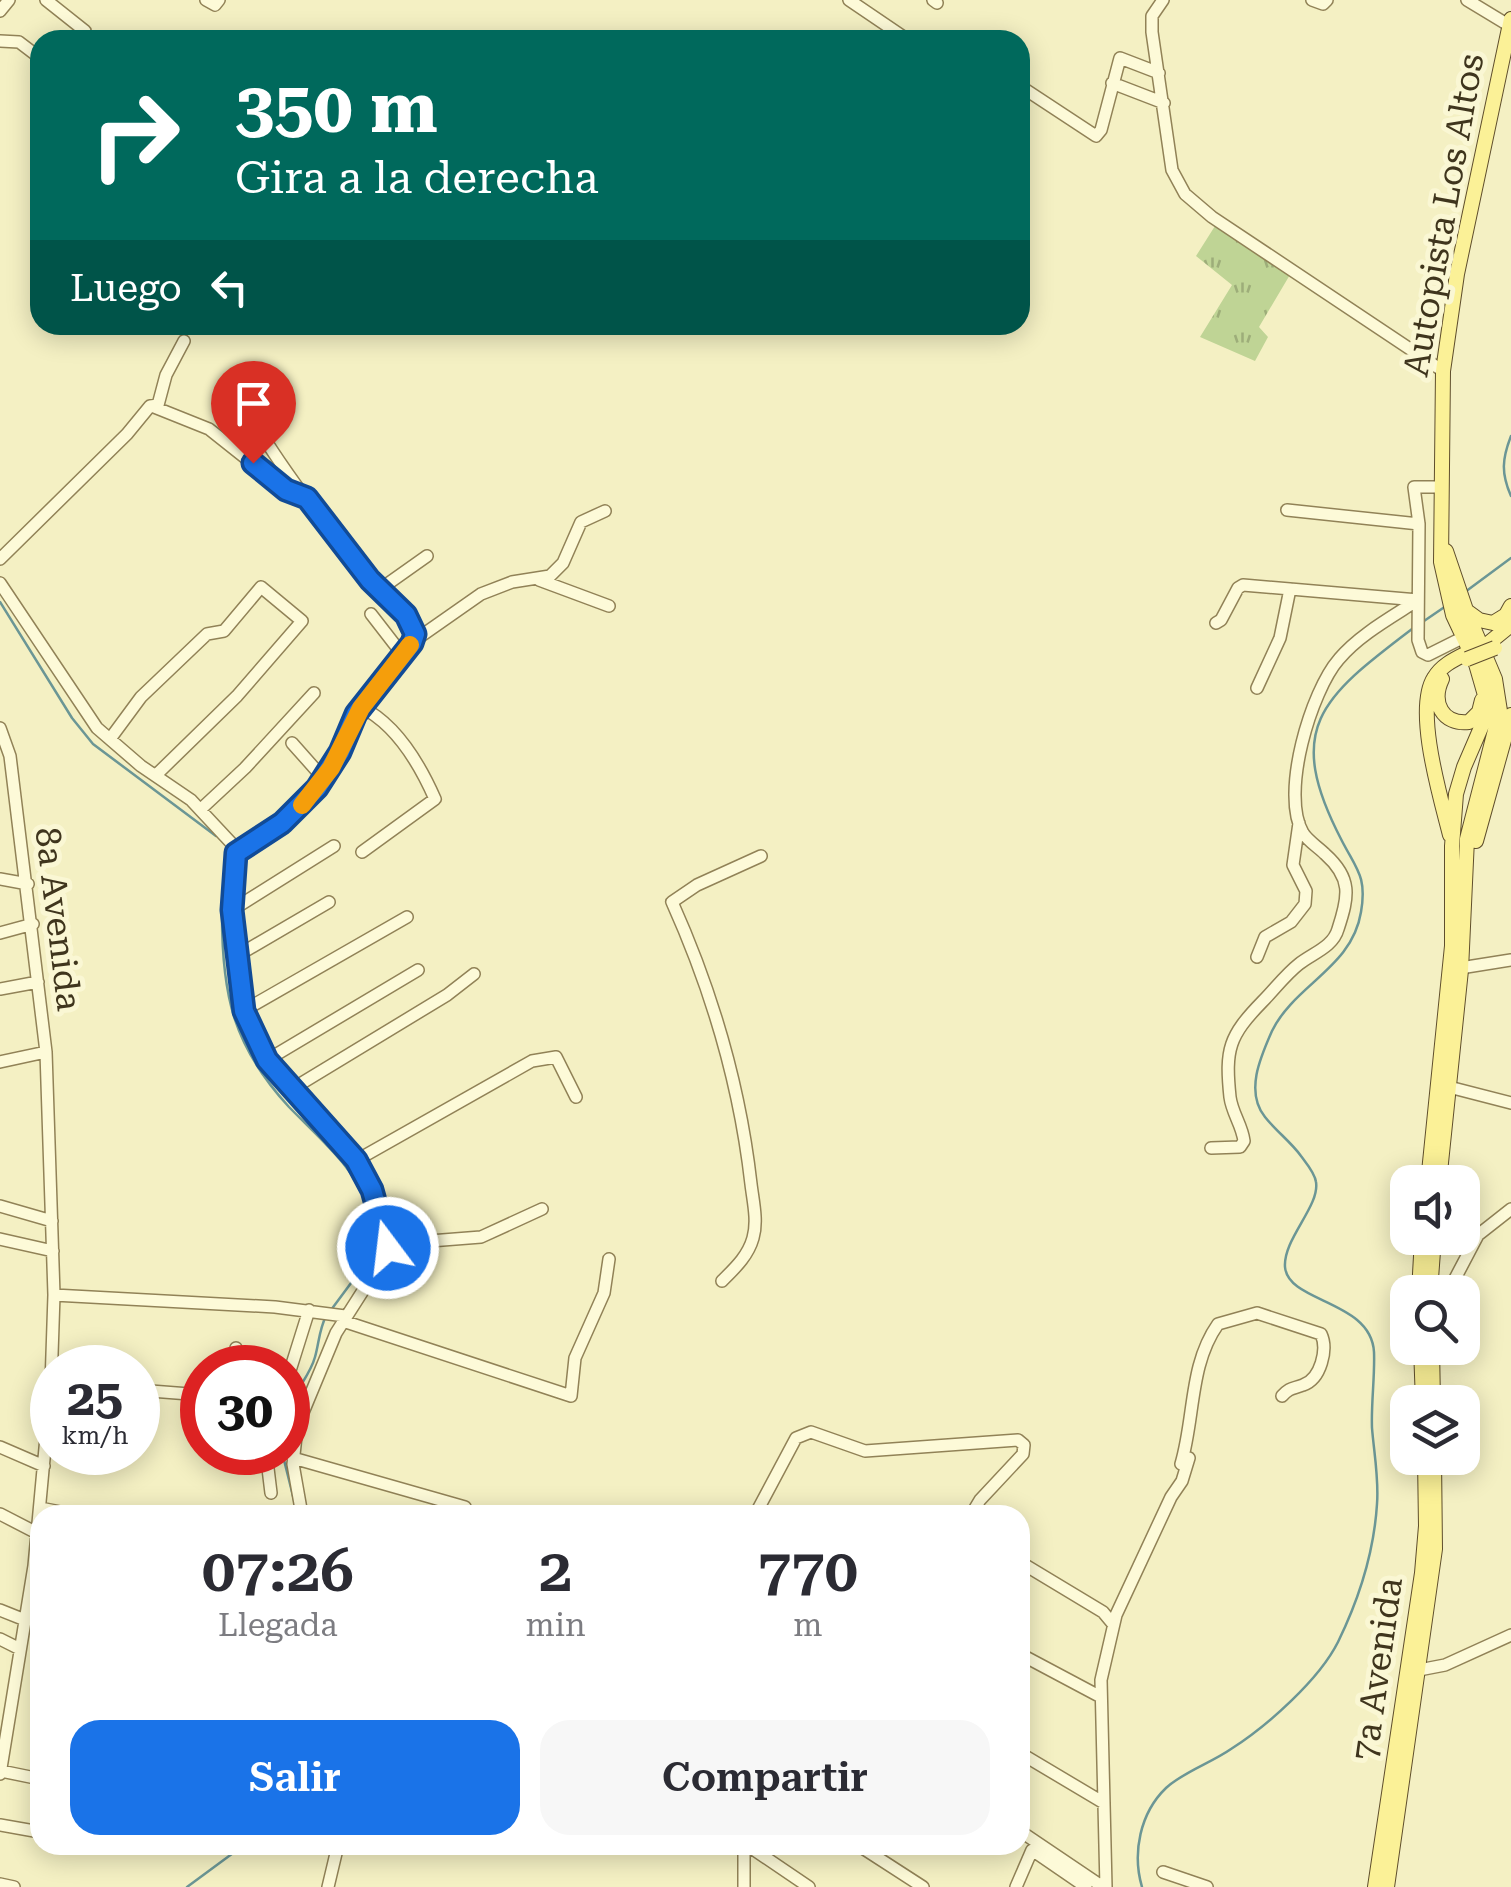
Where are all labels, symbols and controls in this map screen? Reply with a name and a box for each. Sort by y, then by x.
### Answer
street label: Autopista Los Altos [1395,50,1493,380]
text: 350 m [235,67,438,149]
icon: right [70,70,200,200]
text: Gira a la derecha [235,151,599,204]
icon: left [202,260,257,315]
text: Luego [70,266,182,310]
pin [211,361,296,464]
icon: arrive [226,376,281,431]
street label: 8a Avenida [26,825,90,1013]
map controls [1390,1165,1480,1475]
button: sound [1390,1165,1480,1255]
position arrow [336,1196,440,1300]
button: search [1390,1275,1480,1365]
speed limit sign: 30 [180,1345,310,1475]
text: 25 [67,1369,123,1427]
button: layers [1390,1385,1480,1475]
text: km/h [62,1421,128,1450]
text: 07:26 [202,1535,354,1606]
text: 2 [539,1535,572,1606]
text: 770 [757,1535,858,1606]
street label: 7a Avenida [1345,1575,1411,1763]
text: Llegada [218,1606,338,1644]
text: min [526,1606,586,1644]
text: m [793,1606,822,1644]
button: Salir [70,1720,520,1835]
button: Compartir [540,1720,990,1835]

